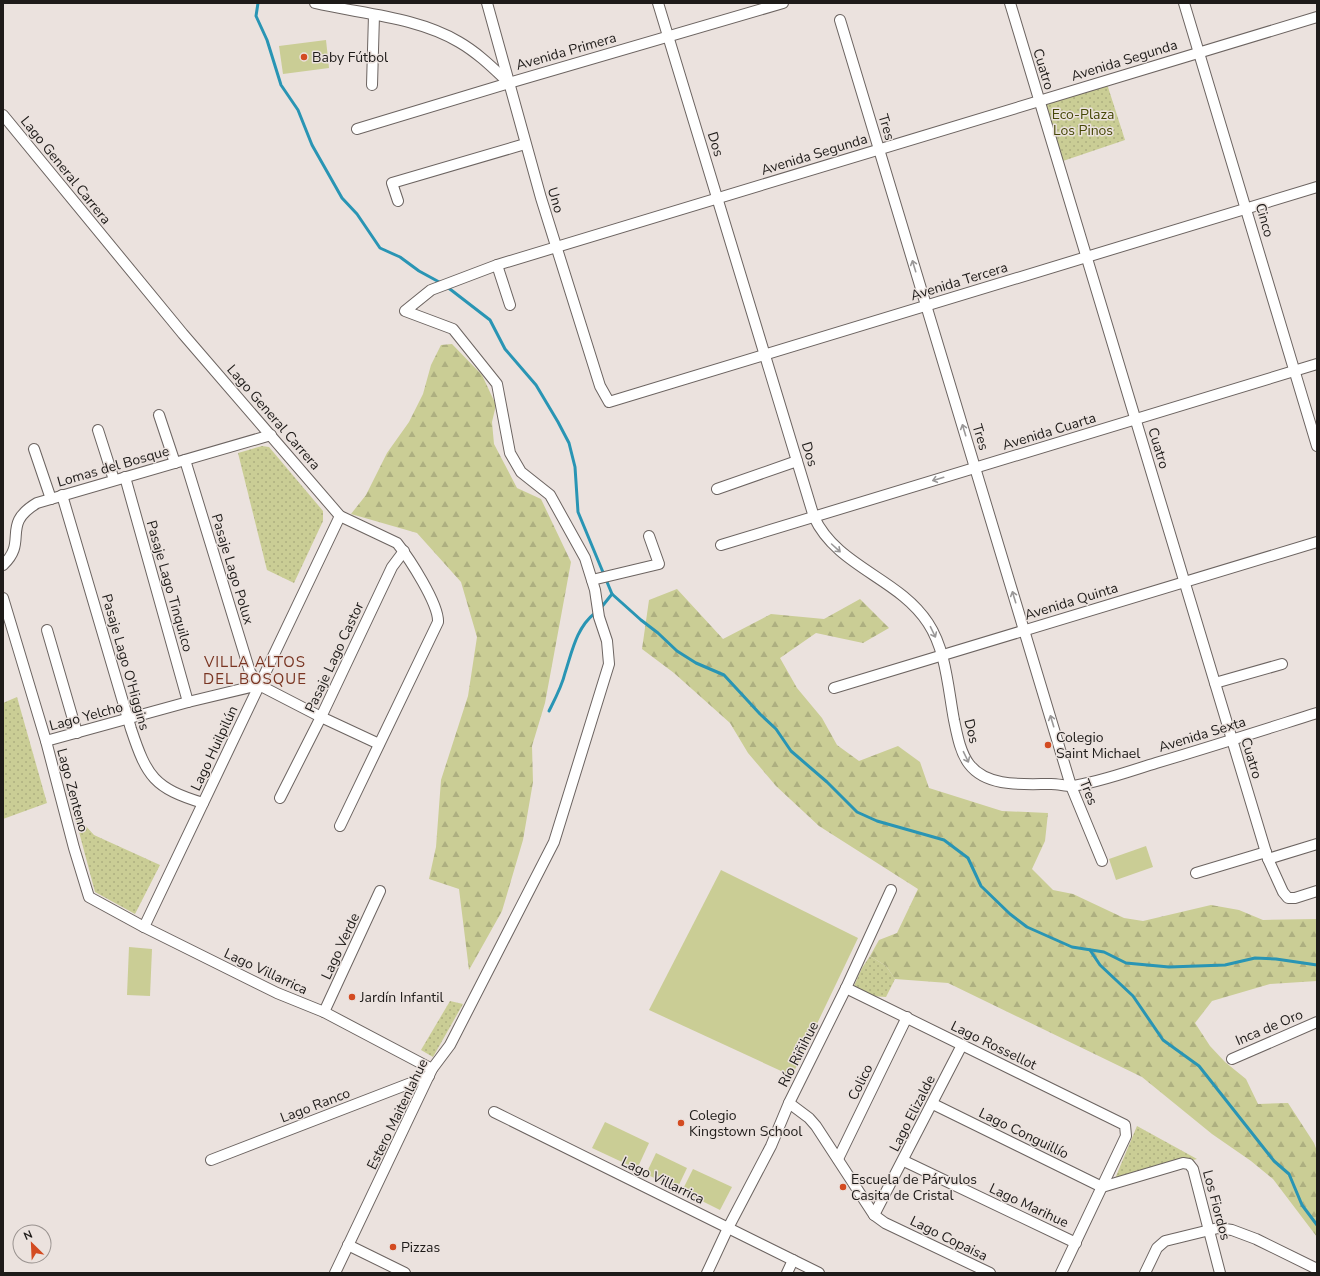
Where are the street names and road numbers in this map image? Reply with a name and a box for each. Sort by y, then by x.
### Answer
street label: Avenida Primera [514,28,619,75]
street label: Avenida Segunda [1069,35,1180,86]
street label: Cuatro [1028,46,1059,92]
street label: Lago General Carrera [16,112,115,228]
street label: Tres [874,112,900,143]
street label: Dos [703,129,728,159]
street label: Avenida Segunda [759,129,870,180]
street label: Uno [543,185,568,216]
street label: Cinco [1251,201,1278,240]
street label: Avenida Tercera [908,258,1010,305]
street label: Lago General Carrera [222,360,325,474]
street label: Avenida Cuarta [1000,408,1098,455]
street label: Tres [968,422,994,453]
street label: Cuatro [1143,425,1174,471]
street label: Dos [797,439,822,469]
street label: Lomas del Bosque [55,441,171,492]
street label: Pasaje Lago Polux [207,512,259,627]
street label: Pasaje Lago Tinquilco [142,518,197,654]
street label: Avenida Quinta [1022,578,1120,625]
street label: Pasaje Lago O'Higgins [97,592,154,733]
street label: Pasaje Lago Castor [300,599,368,716]
street label: Lago Yelcho [47,697,125,735]
street label: Lago Huilpilún [186,703,242,794]
street label: Avenida Sexta [1156,712,1248,757]
street label: Dos [959,717,984,746]
street label: Cuatro [1236,735,1267,781]
street label: Lago Zenteno [52,746,93,834]
street label: Tres [1075,776,1102,808]
street label: Lago Verde [317,910,364,983]
street label: Lago Villarrica [221,944,311,999]
street label: Inca de Oro [1233,1005,1306,1050]
street label: Lago Rossellot [948,1016,1040,1074]
street label: Río Riñihue [774,1018,823,1090]
street label: Estero Maitenlahue [362,1056,433,1173]
street label: Colico [844,1061,877,1104]
street label: Lago Elizalde [885,1072,940,1155]
street label: Lago Ranco [277,1083,353,1127]
street label: Lago Conguillío [976,1103,1072,1164]
street label: Lago Villarrica [618,1152,708,1209]
street label: Los Fiordos [1198,1168,1235,1243]
street label: Lago Marihue [986,1179,1072,1232]
street label: Lago Copaisa [907,1211,991,1265]

